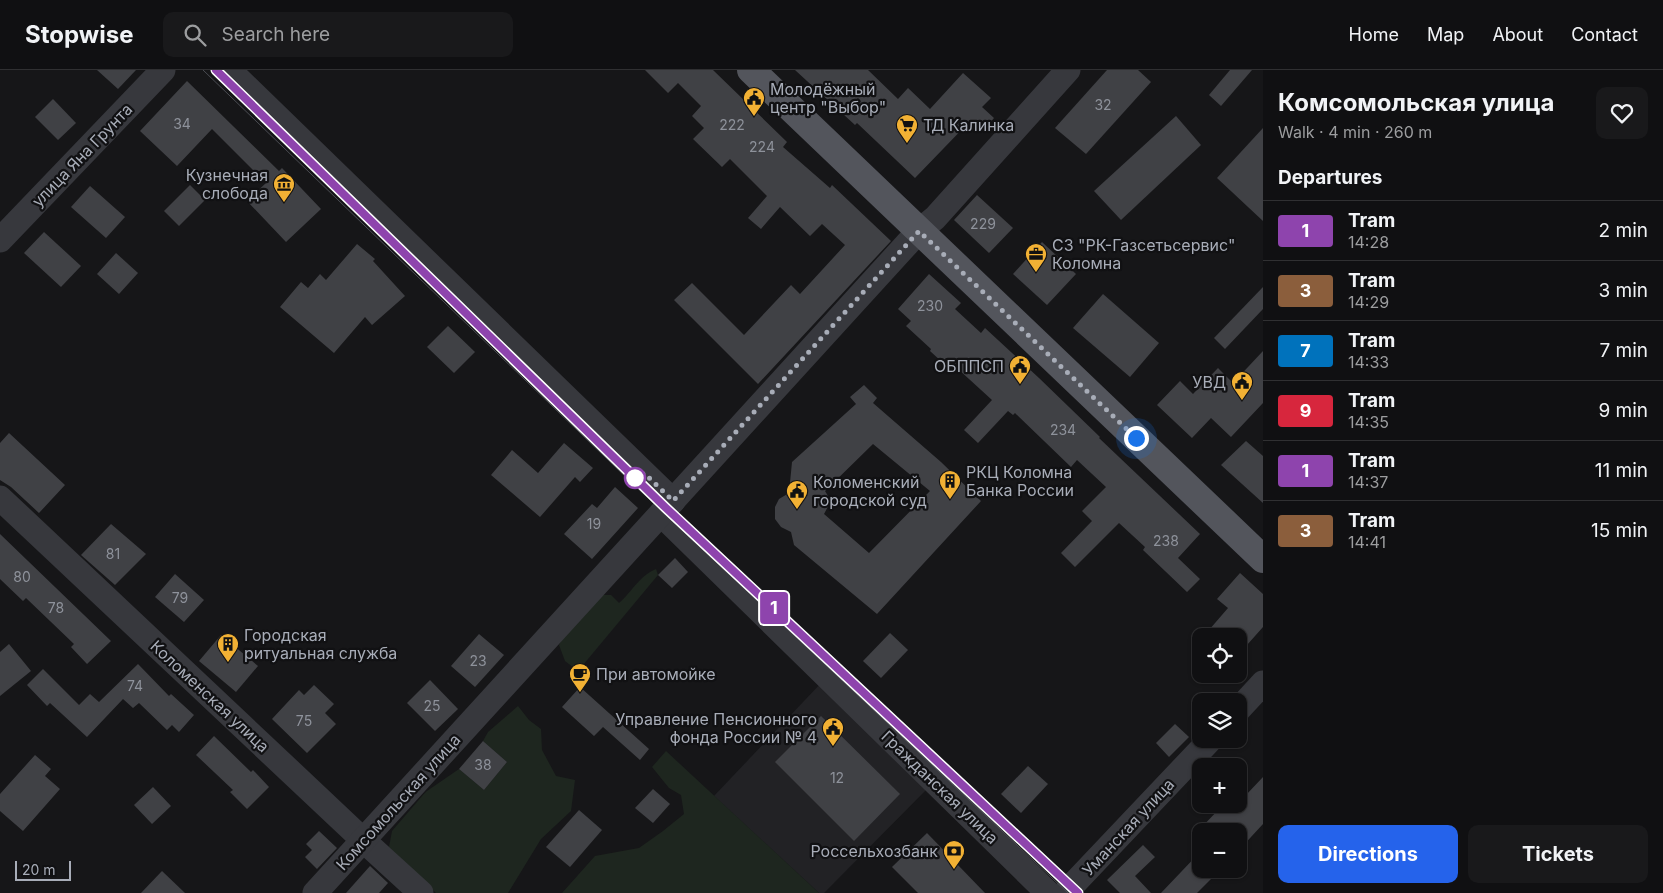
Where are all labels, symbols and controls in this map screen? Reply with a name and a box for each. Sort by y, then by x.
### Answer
search box [163,12,513,57]
text: Stopwise [25,20,133,49]
icon: search [181,21,209,49]
text: Search here [221,23,330,46]
text: Home [1349,24,1399,45]
text: Map [1427,24,1464,45]
text: About [1492,24,1543,45]
text: Contact [1571,24,1638,45]
place label: Молодёжный центр "Выбор" [770,79,886,117]
public building icon: Молодёжный центр "Выбор" [742,86,766,117]
button: heart [1596,87,1648,139]
text: Комсомольская улица [1278,88,1554,117]
house number: 32 [1094,96,1112,113]
street label: улица Яна Грунта [28,99,136,211]
supermarket icon: ТД Калинка [895,113,919,144]
house number: 34 [173,115,191,132]
place label: ТД Калинка [923,115,1014,135]
house number: 222 [719,116,745,133]
text: Walk · 4 min · 260 m [1278,122,1432,142]
house number: 224 [749,138,775,155]
place label: Кузнечная слобода [186,165,268,203]
text: Departures [1278,166,1382,189]
museum icon: Кузнечная слобода [272,172,296,203]
text: Tram [1348,209,1395,232]
house number: 229 [970,215,996,232]
text: 2 min [1599,219,1648,242]
text: 1 [1302,220,1309,241]
text: 14:28 [1348,232,1389,252]
place label: СЗ "РК-Газсетьсервис" Коломна [1052,235,1235,273]
office icon: СЗ "РК-Газсетьсервис" Коломна [1024,242,1048,273]
text: Tram [1348,269,1395,292]
text: 3 min [1598,279,1648,302]
text: 3 [1300,280,1311,301]
text: 14:29 [1348,292,1389,312]
house number: 230 [917,297,943,314]
text: Tram [1348,329,1395,352]
text: 7 min [1599,339,1648,362]
text: 7 [1300,340,1311,361]
text: 14:33 [1348,352,1389,372]
public building icon: ОБППСП [1008,354,1032,385]
place label: ОБППСП [934,356,1004,376]
public building icon: УВД [1230,370,1254,401]
place label: УВД [1192,372,1226,392]
text: Tram [1348,389,1395,412]
text: 9 min [1598,399,1648,422]
text: 9 [1300,400,1311,421]
text: 14:35 [1348,412,1389,432]
house number: 234 [1050,421,1076,438]
your location [1124,426,1149,451]
text: Tram [1348,449,1395,472]
text: 11 min [1595,459,1648,482]
text: 1 [1302,460,1309,481]
place label: РКЦ Коломна Банка России [966,462,1074,500]
unlabelled marker [624,467,646,489]
building icon: РКЦ Коломна Банка России [938,469,962,500]
place label: Коломенский городской суд [813,472,927,510]
text: 14:37 [1348,472,1388,492]
public building icon: Коломенский городской суд [785,479,809,510]
text: Tram [1348,509,1395,532]
house number: 19 [587,515,601,532]
text: 15 min [1591,519,1648,542]
text: 3 [1300,520,1311,541]
house number: 238 [1153,532,1179,549]
text: 14:41 [1348,532,1386,552]
house number: 81 [106,545,120,562]
house number: 80 [13,568,31,585]
house number: 79 [172,589,188,606]
line badge: 1 [758,592,790,624]
text: 1 [770,597,778,618]
house number: 78 [48,599,64,616]
place label: Городская ритуальная служба [244,625,397,663]
map controls [1192,628,1247,878]
button: locate [1192,628,1247,683]
building icon: Городская ритуальная служба [216,632,240,663]
street label: Коломенская улица [146,636,274,756]
house number: 23 [469,652,487,669]
cafe icon: При автомойке [568,662,592,693]
place label: При автомойке [596,664,715,684]
house number: 74 [127,677,143,694]
button: layers [1192,693,1247,748]
house number: 25 [423,697,441,714]
place label: Управление Пенсионного фонда России № 4 [615,709,817,747]
house number: 75 [296,712,312,729]
public building icon: Управление Пенсионного фонда России № 4 [821,716,845,747]
street label: Гражданская улица [878,726,1002,848]
street label: Комсомольская улица [332,730,464,874]
house number: 38 [474,756,492,773]
button: + [1192,758,1247,813]
house number: 12 [830,769,844,786]
street label: Уманская улица [1078,774,1178,880]
button: − [1192,823,1247,878]
button: Directions [1278,825,1458,883]
button: Tickets [1468,825,1648,883]
bank icon: Россельхозбанк [942,839,966,870]
place label: Россельхозбанк [810,841,938,861]
scale bar [15,858,71,881]
text: 20 m [22,861,56,878]

